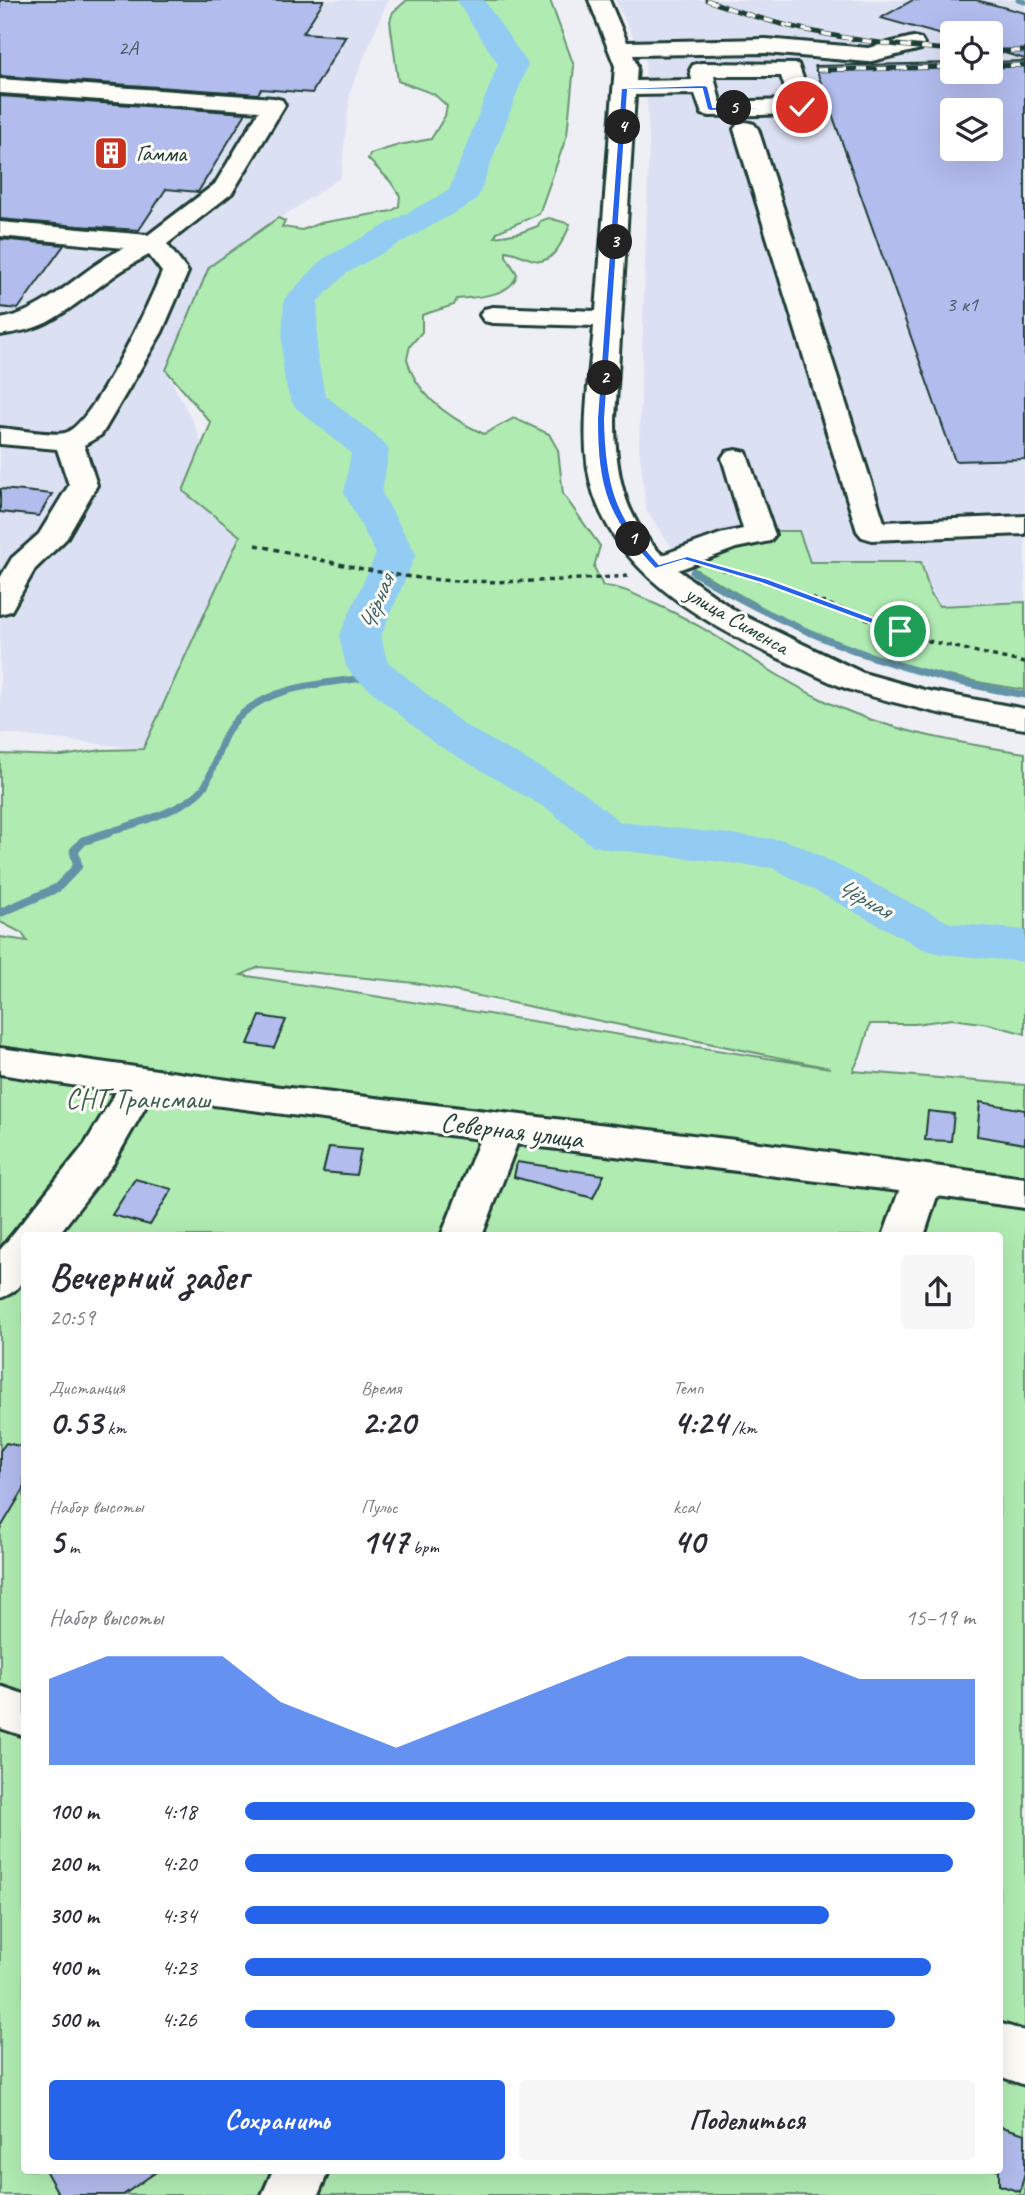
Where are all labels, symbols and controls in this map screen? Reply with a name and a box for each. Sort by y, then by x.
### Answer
map controls [940,21,1003,161]
button: locate [940,21,1003,84]
house number: 2А [118,35,139,61]
pin [772,77,832,137]
icon: check [783,88,821,126]
pin: 5 [716,90,752,126]
text: 5 [729,95,738,119]
button: layers [940,98,1003,161]
pin: 4 [606,110,640,144]
text: 4 [618,114,627,138]
building icon: Гамма [92,134,130,172]
place label: Гамма [136,139,188,168]
pin: 3 [598,224,632,260]
text: 3 [610,229,619,253]
house number: 3 к1 [946,291,979,317]
pin: 2 [588,360,622,396]
text: 2 [600,365,609,389]
pin: 1 [616,522,650,556]
text: 1 [628,526,637,550]
water label: Чёрная [351,567,402,635]
street label: улица Сименса [678,578,796,663]
pin [870,601,930,661]
icon: arrive [881,612,919,650]
water label: Чёрная [832,871,900,927]
park label: СНТ Трансмаш [66,1081,212,1116]
street label: Северная улица [439,1104,587,1156]
text: Вечерний забег [49,1253,248,1300]
button: share [901,1255,975,1329]
text: 20:59 [49,1303,95,1332]
text: Дистанция [49,1376,125,1400]
text: Время [361,1376,401,1400]
text: Темп [673,1376,704,1400]
text: 0.53 [49,1400,103,1445]
text: 2:20 [361,1400,415,1445]
text: 4:24 [673,1400,727,1445]
text: km [103,1416,126,1440]
text: /km [727,1416,757,1440]
text: Набор высоты [49,1495,143,1519]
text: Пульс [361,1495,398,1519]
text: kcal [673,1495,698,1519]
text: 5 [49,1519,64,1564]
text: 147 [361,1519,408,1564]
text: 40 [673,1519,705,1564]
text: m [64,1535,79,1559]
text: bpm [408,1535,439,1559]
text: Набор высоты [49,1603,163,1632]
text: 15–19 m [905,1603,975,1632]
text: 100 m [49,1797,99,1826]
text: 4:18 [161,1797,197,1826]
text: 200 m [49,1849,99,1878]
text: 4:20 [161,1849,197,1878]
text: 300 m [49,1901,99,1930]
text: 4:34 [161,1901,197,1930]
text: 400 m [49,1953,99,1982]
text: 4:23 [161,1953,197,1982]
text: 500 m [49,2005,98,2034]
text: 4:26 [161,2005,197,2034]
button: Сохранить [49,2080,505,2160]
button: Поделиться [519,2080,975,2160]

